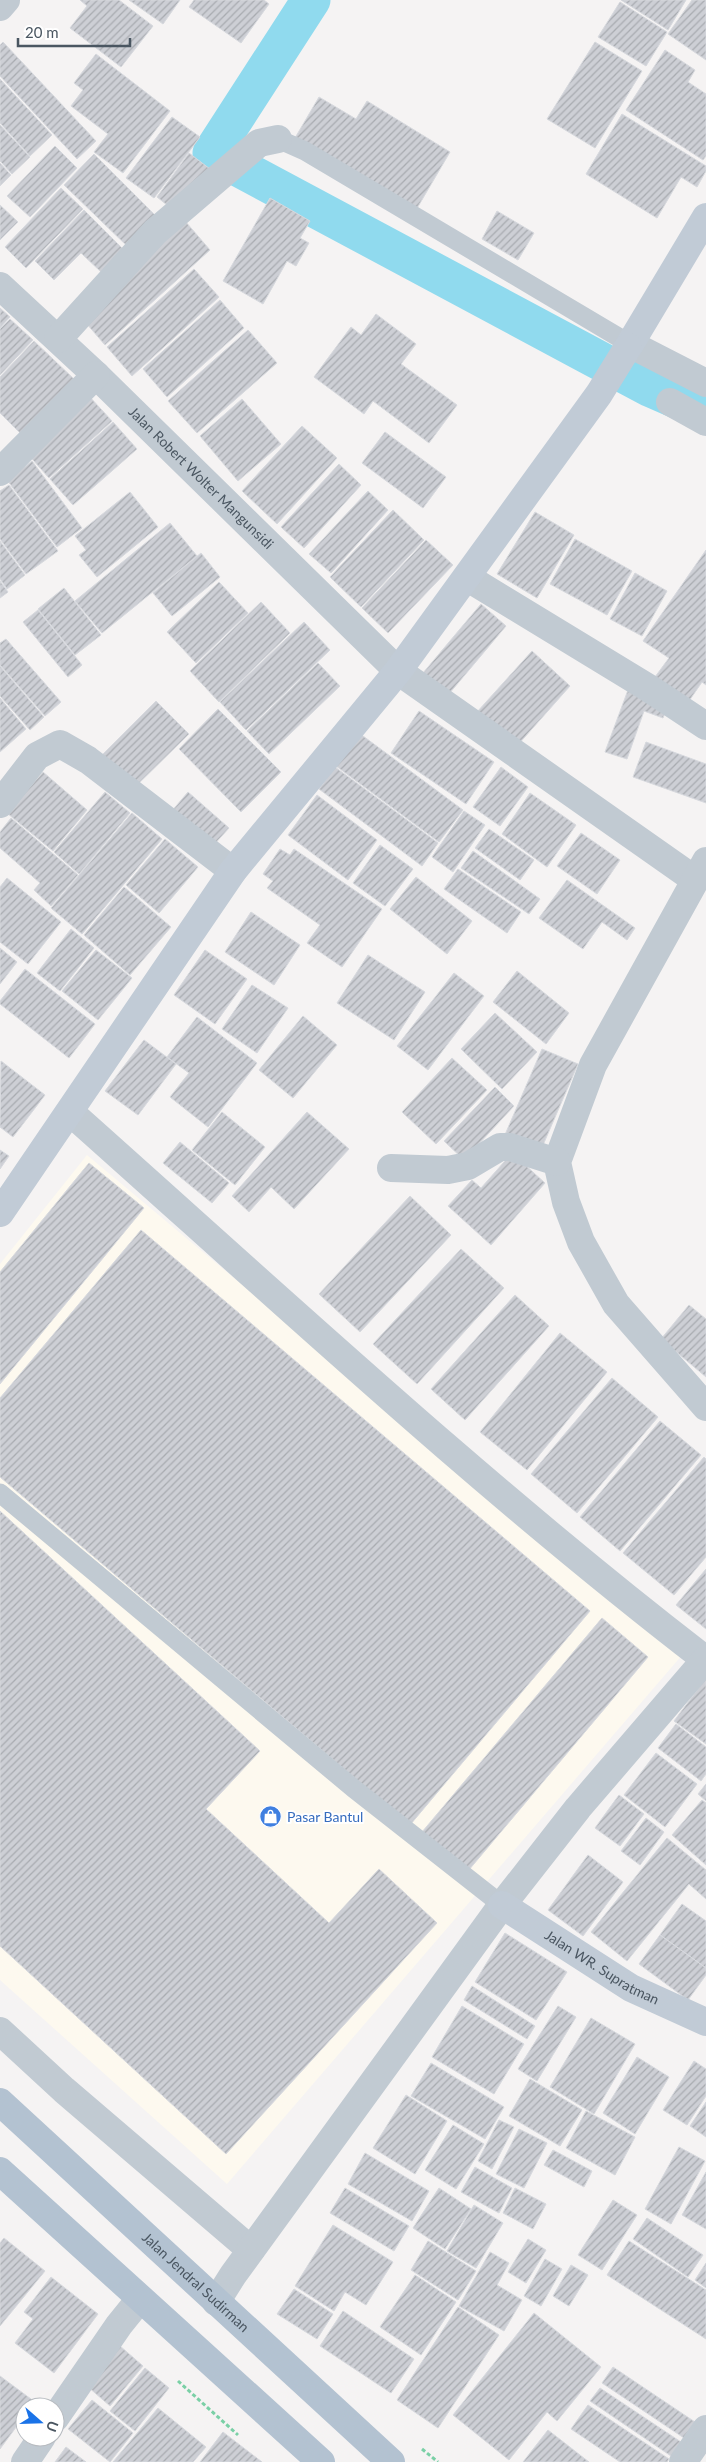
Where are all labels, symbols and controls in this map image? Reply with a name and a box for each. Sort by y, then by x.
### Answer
scale bar [18,15,130,47]
text: 20 m [25,23,59,41]
street label: Jalan Robert Wolter Mangunsidi [125,403,277,552]
shop icon: Pasar Bantul [259,1805,283,1829]
place label: Pasar Bantul [287,1808,363,1825]
street label: Jalan WR. Supratman [542,1926,662,2008]
street label: Jalan Jendral Sudirman [139,2228,253,2335]
north arrow [15,2397,65,2447]
text: U [43,2419,62,2434]

